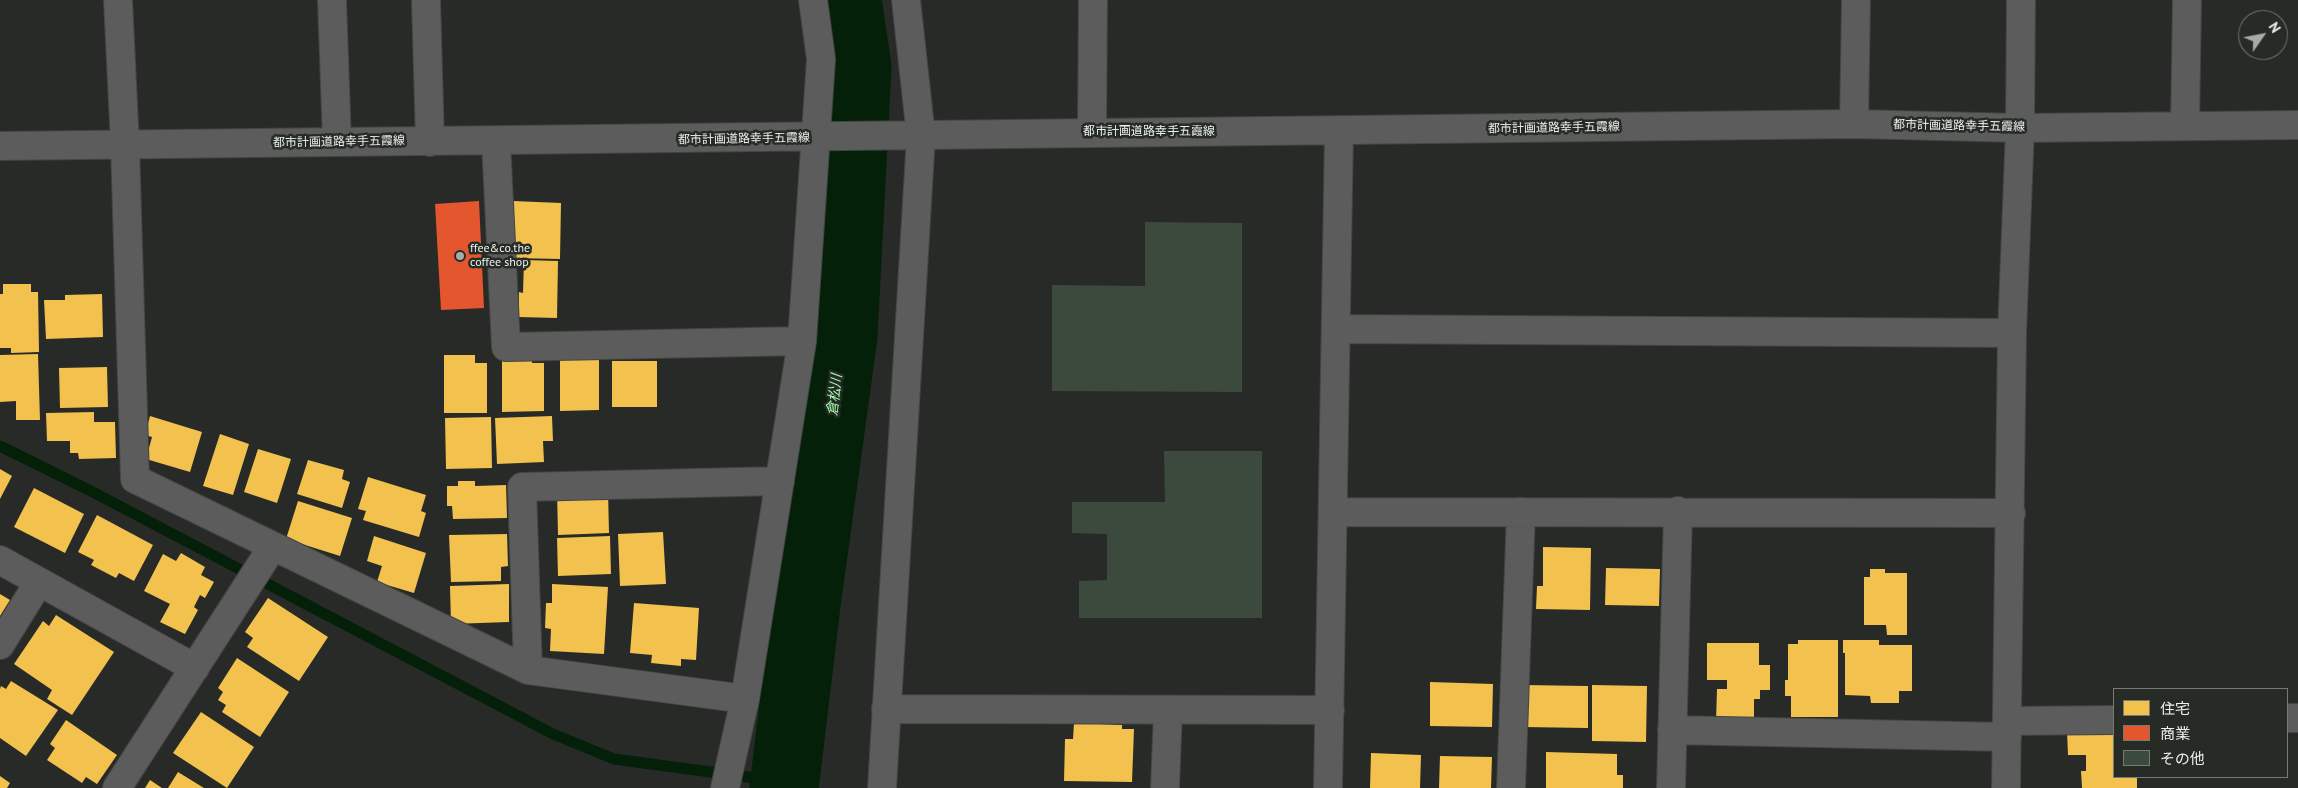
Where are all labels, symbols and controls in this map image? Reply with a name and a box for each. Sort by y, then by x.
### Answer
north arrow [2238,10,2288,60]
text: N [2265,19,2285,36]
street label: 都市計画道路幸手五霞線 [1893,118,2025,134]
street label: 都市計画道路幸手五霞線 [1488,120,1620,136]
street label: 都市計画道路幸手五霞線 [1083,125,1215,139]
street label: 都市計画道路幸手五霞線 [678,131,810,147]
street label: 都市計画道路幸手五霞線 [273,134,405,150]
place label: ffee&co.the coffee shop [470,242,530,270]
marker: ffee&co.the coffee shop [454,250,466,262]
water label: 倉松川 [824,373,846,417]
legend [2113,688,2288,778]
text: 住宅 [2160,699,2190,718]
text: 商業 [2160,724,2190,743]
text: その他 [2160,749,2205,768]

